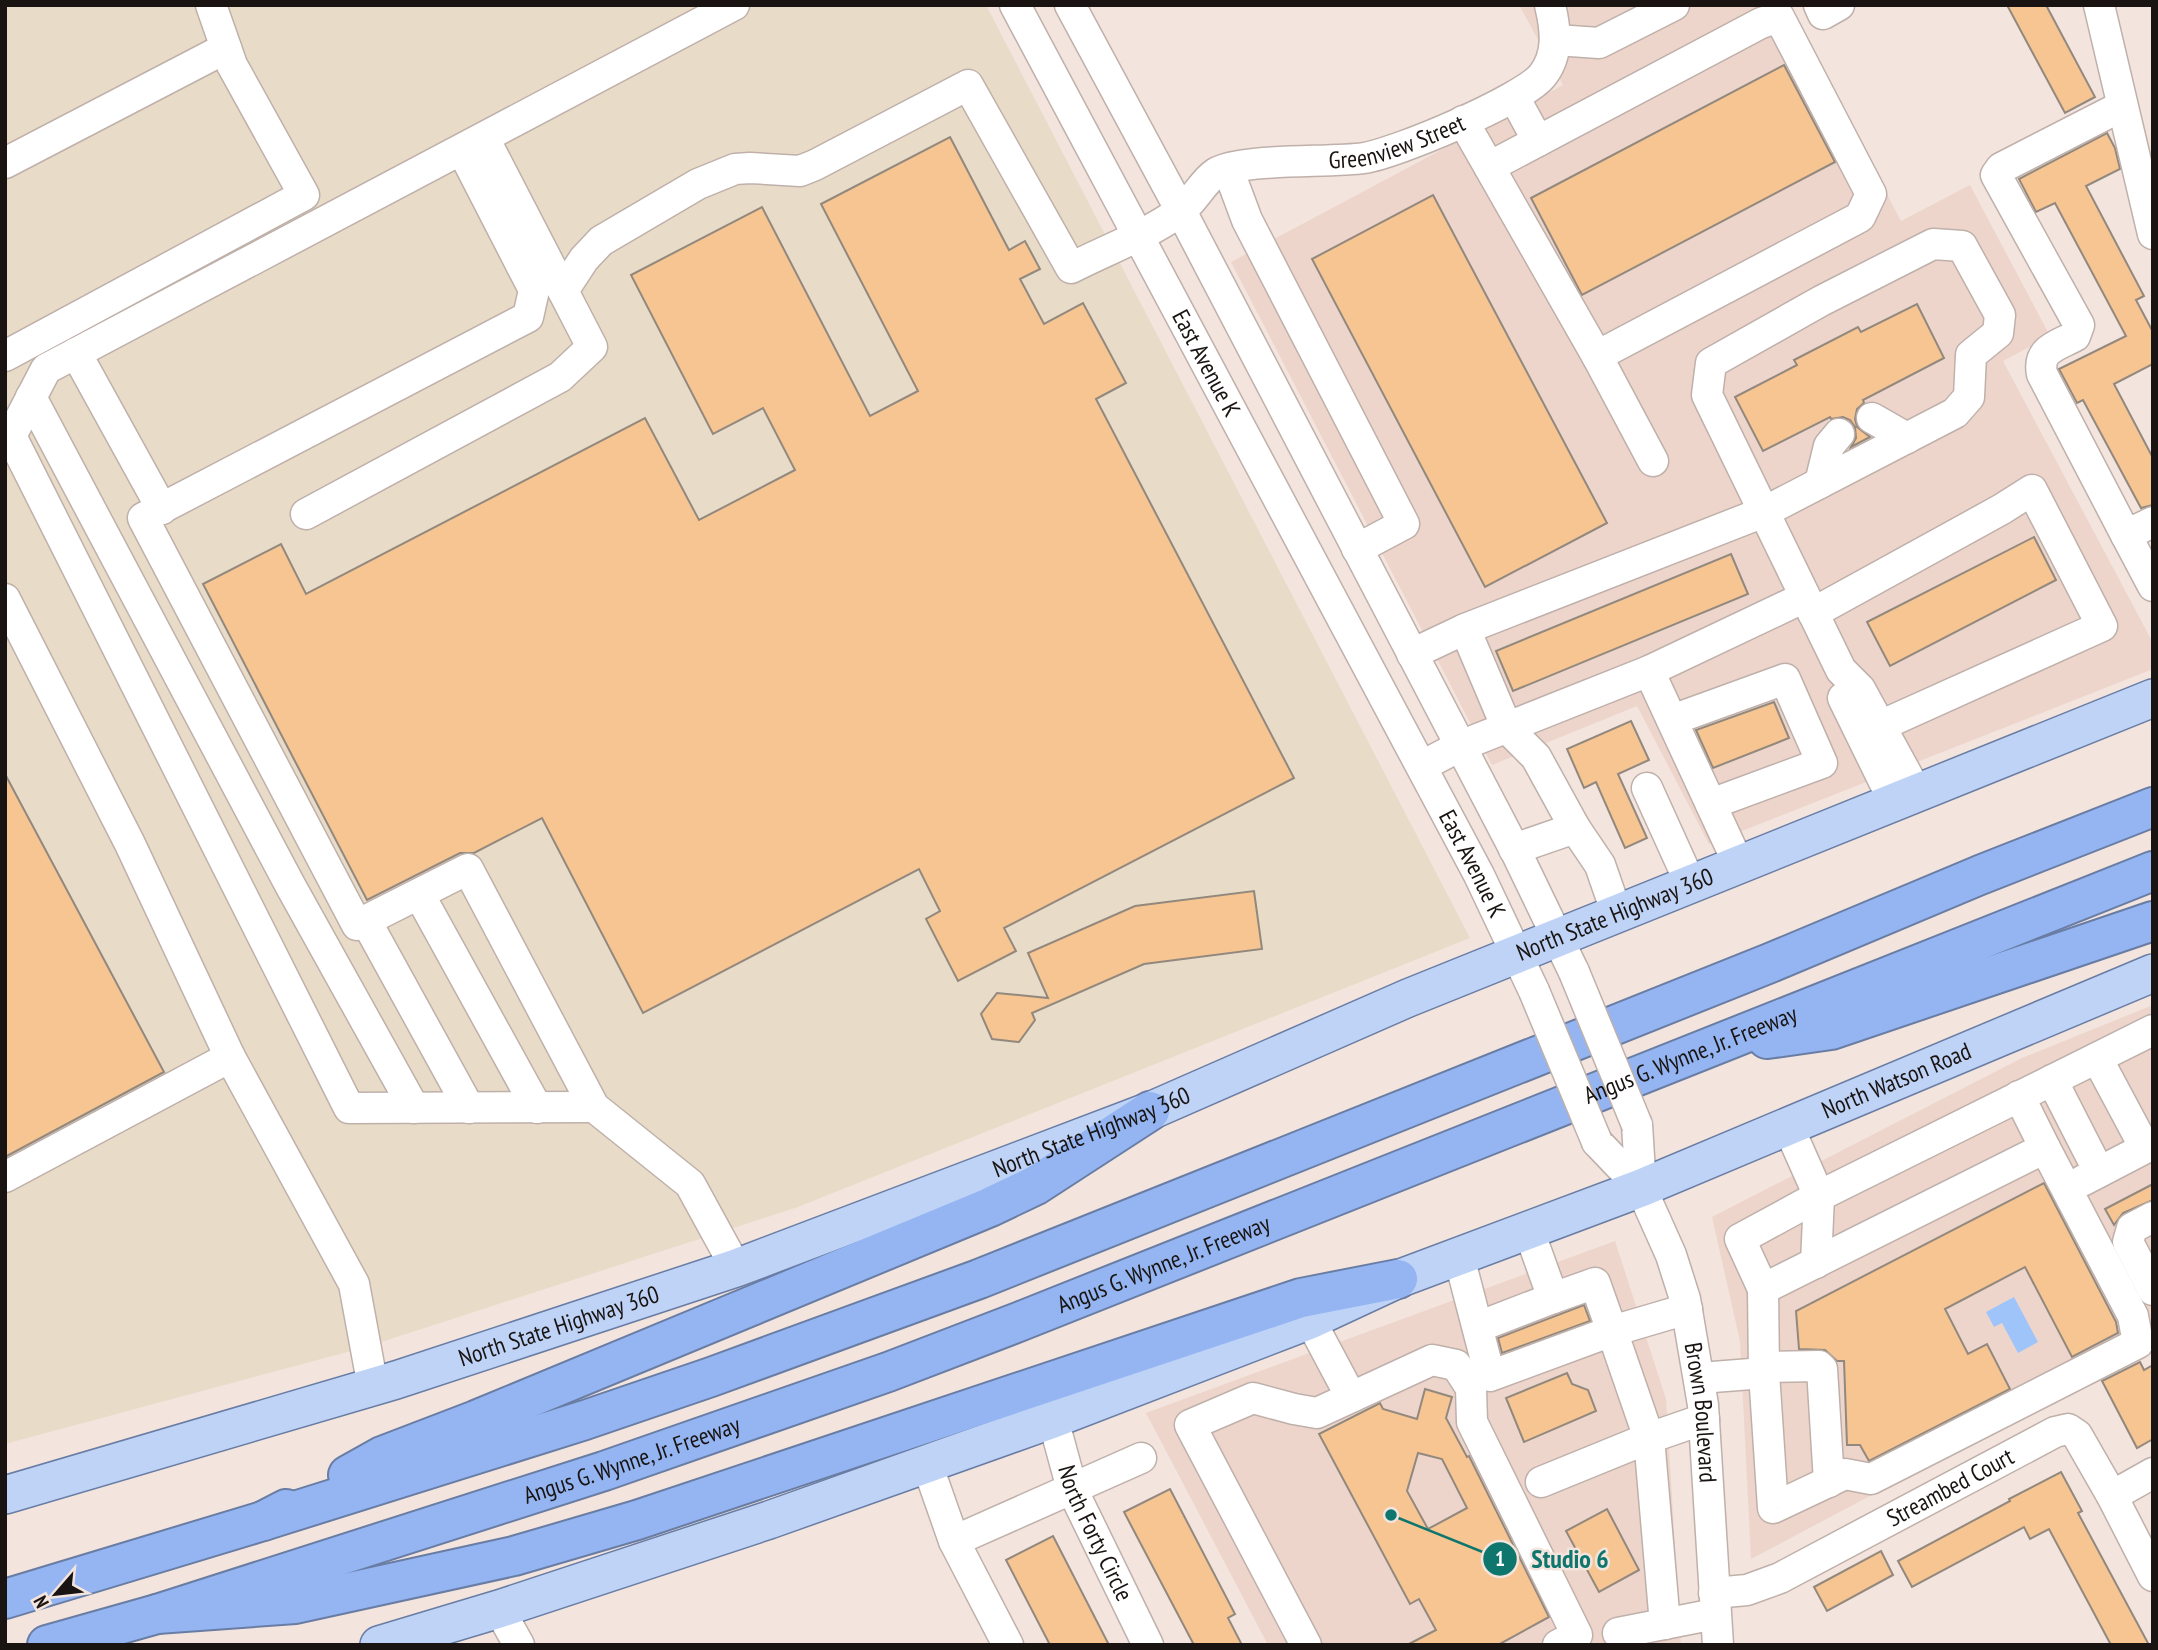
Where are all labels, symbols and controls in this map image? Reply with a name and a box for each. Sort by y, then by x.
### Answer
street label: Greenview Street [1328,107,1470,175]
street label: East Avenue K [1165,304,1248,422]
street label: East Avenue K [1432,804,1513,923]
street label: North State Highway 360 [1512,861,1718,968]
street label: Angus G. Wynne, Jr. Freeway [1579,998,1801,1111]
street label: North Watson Road [1817,1035,1976,1125]
street label: North State Highway 360 [988,1079,1195,1184]
street label: Angus G. Wynne, Jr. Freeway [1052,1208,1275,1320]
street label: North State Highway 360 [454,1278,663,1373]
street label: Brown Boulevard [1678,1340,1724,1484]
street label: Angus G. Wynne, Jr. Freeway [519,1409,744,1511]
street label: Streambed Court [1881,1441,2019,1534]
street label: North Forty Circle [1051,1462,1140,1606]
callout: Studio 6 [1483,1535,1623,1582]
text: Studio 6 [1531,1542,1609,1575]
text: 1 [1495,1545,1505,1572]
north arrow [21,1559,91,1629]
text: N [28,1592,54,1612]

